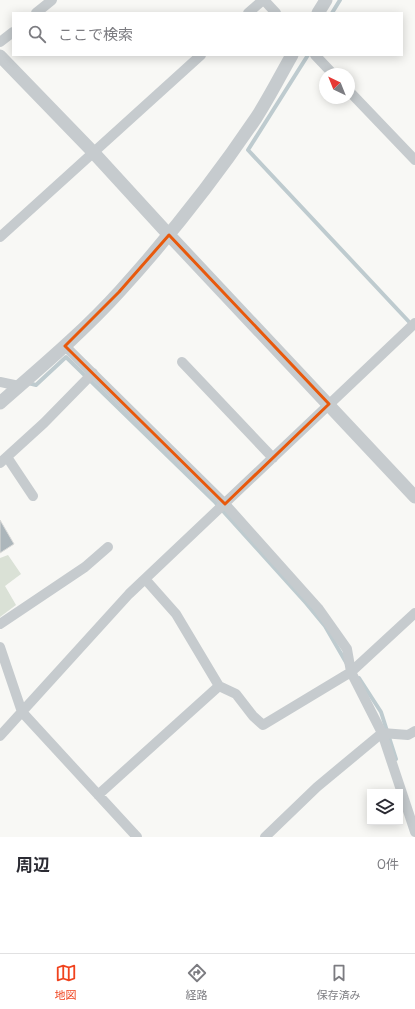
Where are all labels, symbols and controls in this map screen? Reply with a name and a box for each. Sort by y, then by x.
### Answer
search box [12,12,403,56]
icon: search [26,23,48,45]
text: ここで検索 [58,25,133,45]
north arrow [319,68,355,104]
map controls [367,789,403,825]
button: layers [367,789,403,825]
text: 周辺 [16,854,50,876]
text: 0件 [377,856,399,873]
tab: 地図 [55,962,77,1002]
tab: 経路 [186,962,208,1002]
tab: 保存済み [317,962,361,1002]

